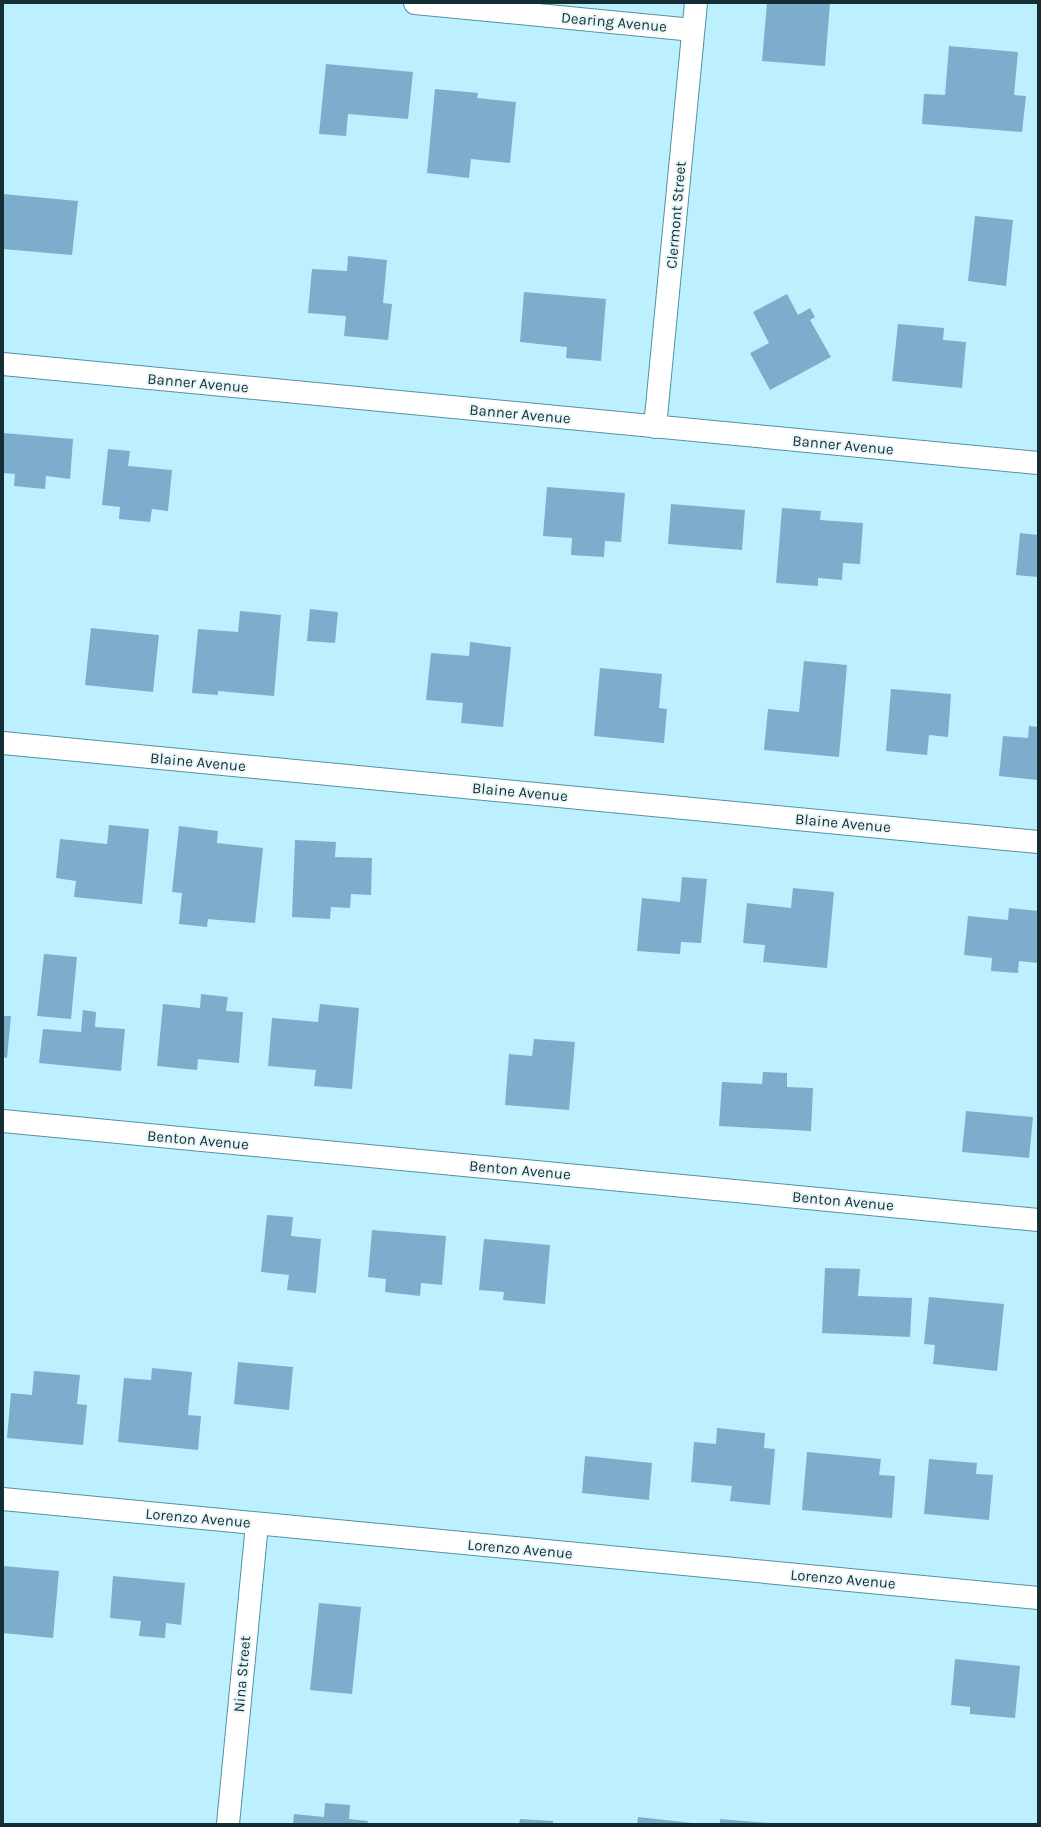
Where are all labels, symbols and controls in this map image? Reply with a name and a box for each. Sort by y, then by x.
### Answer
street label: Dearing Avenue [560,8,668,36]
street label: Clermont Street [662,160,690,270]
street label: Banner Avenue [147,370,249,396]
street label: Banner Avenue [469,401,571,427]
street label: Banner Avenue [792,432,894,458]
street label: Blaine Avenue [149,749,247,775]
street label: Blaine Avenue [471,779,569,805]
street label: Blaine Avenue [794,810,892,836]
street label: Benton Avenue [146,1127,250,1153]
street label: Benton Avenue [468,1157,572,1183]
street label: Benton Avenue [791,1188,895,1214]
street label: Lorenzo Avenue [145,1504,251,1532]
street label: Lorenzo Avenue [467,1535,573,1563]
street label: Lorenzo Avenue [790,1565,896,1593]
street label: Nina Street [230,1635,254,1713]

